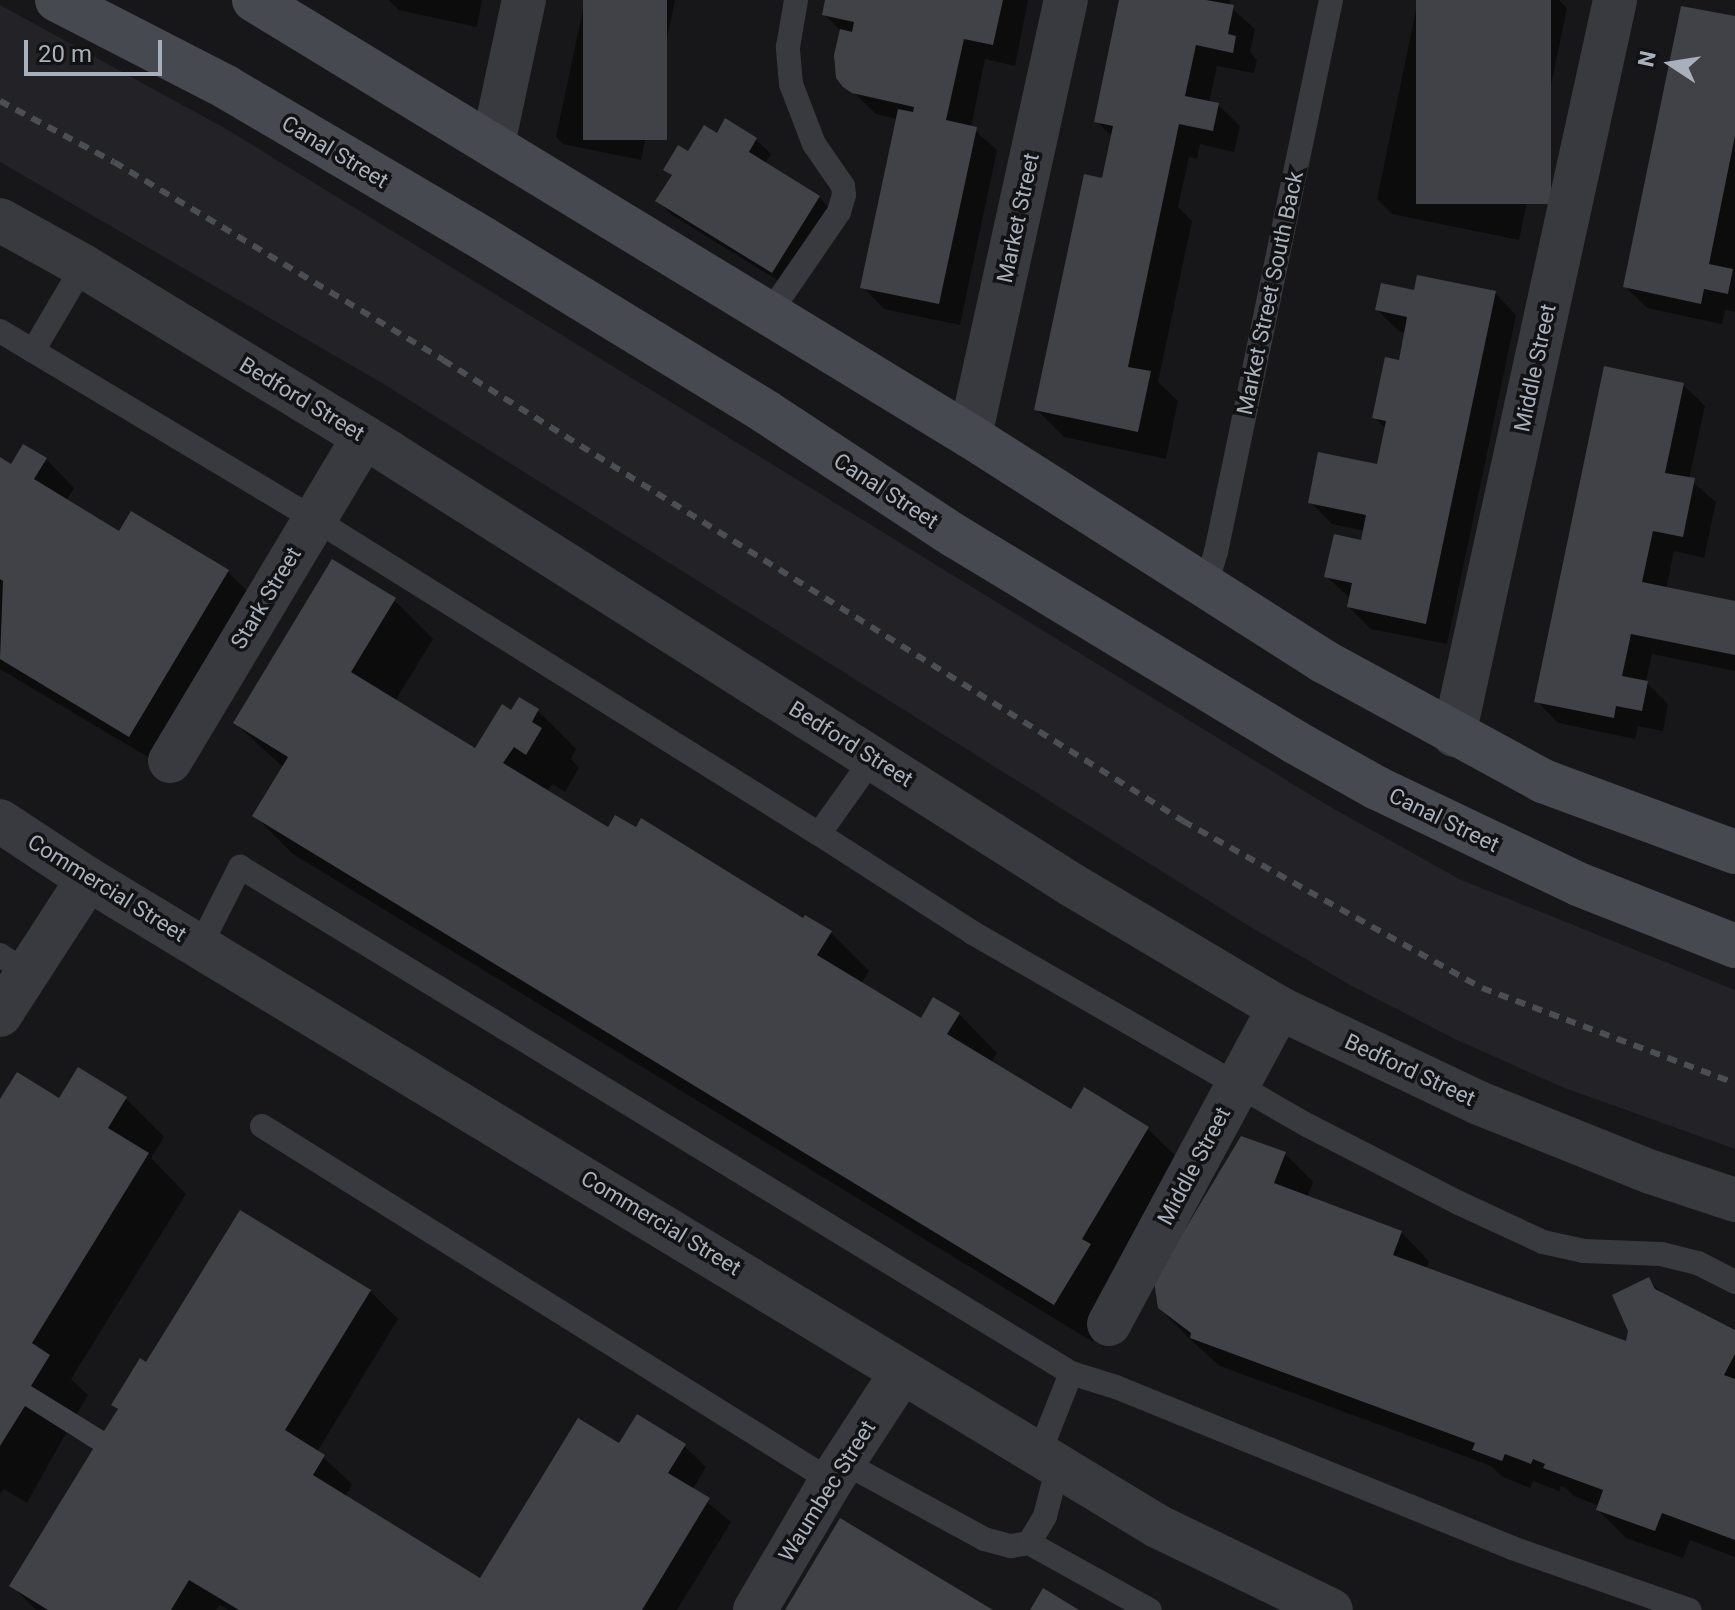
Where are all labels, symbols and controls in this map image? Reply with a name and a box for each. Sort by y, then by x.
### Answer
scale bar [28,24,166,74]
north arrow [1631,24,1711,104]
text: 20 m [38,40,92,68]
text: N [1633,49,1661,69]
street label: Canal Street [277,110,393,194]
street label: Market Street [991,151,1045,285]
street label: Market Street South Back [1231,169,1309,417]
street label: Middle Street [1509,302,1561,434]
street label: Bedford Street [235,351,369,447]
street label: Canal Street [829,447,943,535]
street label: Stark Street [225,542,307,654]
street label: Bedford Street [784,695,918,793]
street label: Canal Street [1385,782,1503,858]
street label: Commercial Street [23,829,191,947]
street label: Bedford Street [1340,1028,1480,1112]
street label: Middle Street [1152,1102,1236,1230]
street label: Commercial Street [576,1165,746,1281]
street label: Waumbec Street [773,1415,881,1567]

